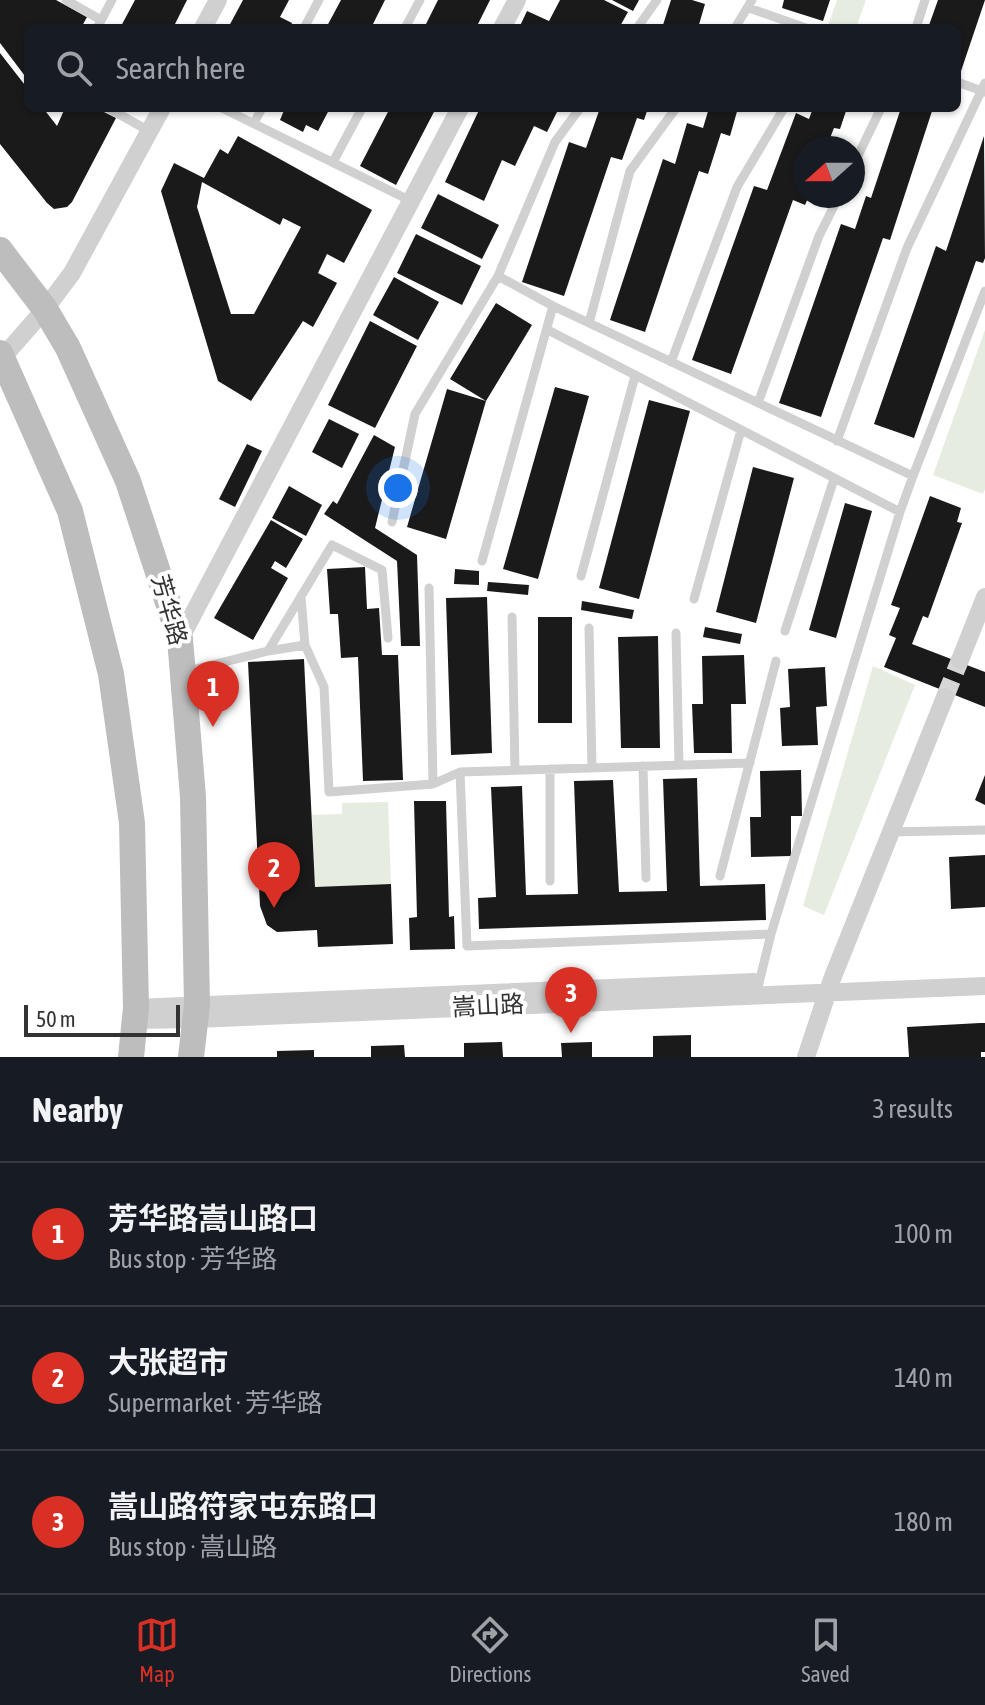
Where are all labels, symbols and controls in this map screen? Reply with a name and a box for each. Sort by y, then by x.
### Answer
search box [24,24,961,112]
icon: search [52,46,96,90]
text: Search here [116,51,245,85]
north arrow [793,136,865,208]
your location [378,468,418,508]
street label: 芳华路 [147,572,192,648]
pin: 1 [187,661,239,727]
pin: 2 [248,842,300,908]
pin: 3 [545,967,597,1033]
street label: 嵩山路 [451,990,525,1021]
scale bar [24,1001,180,1037]
text: 50 m [36,1006,76,1032]
text: Nearby [32,1090,123,1129]
text: 3 results [872,1094,953,1124]
text: 芳华路嵩山路口 [108,1201,318,1235]
text: 1 [52,1219,64,1249]
text: 100 m [894,1219,953,1249]
text: Bus stop · 芳华路 [108,1244,277,1274]
text: 大张超市 [108,1345,228,1379]
text: 2 [52,1363,64,1393]
text: 140 m [894,1363,953,1393]
text: Supermarket · 芳华路 [108,1388,323,1418]
text: 嵩山路符家屯东路口 [108,1489,378,1523]
text: 3 [52,1507,64,1537]
text: 180 m [894,1507,953,1537]
text: Bus stop · 嵩山路 [108,1532,277,1562]
tab: Map [135,1613,179,1687]
tab: Directions [449,1613,531,1687]
tab: Saved [801,1613,850,1687]

